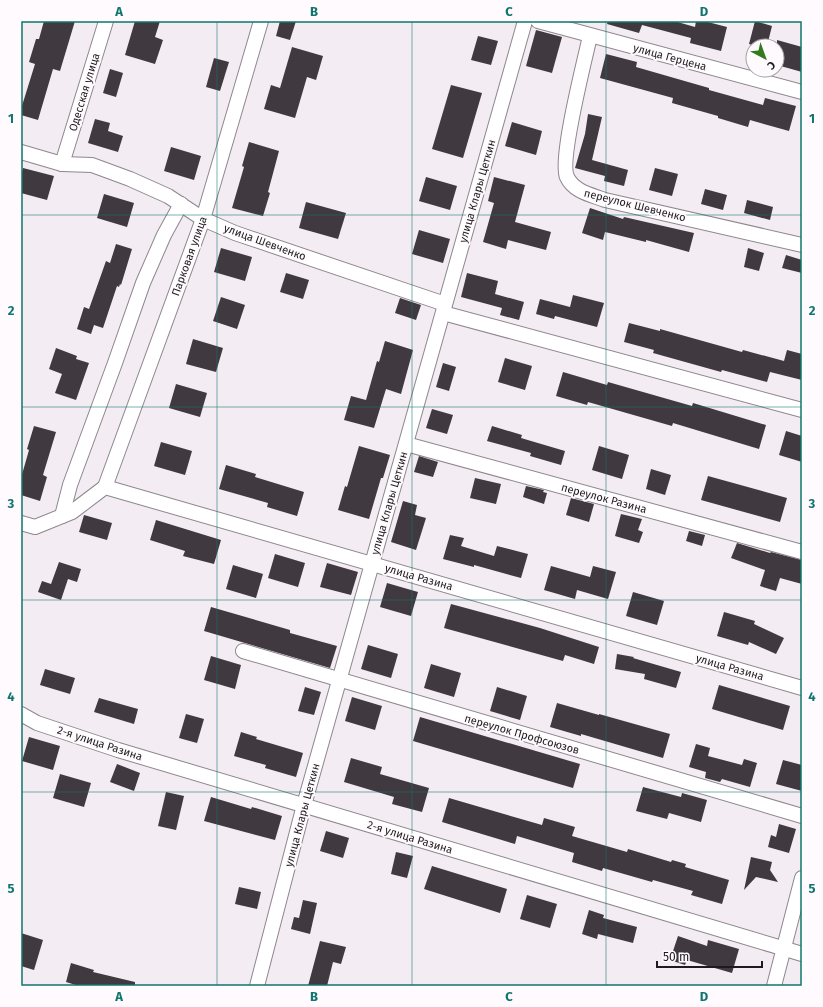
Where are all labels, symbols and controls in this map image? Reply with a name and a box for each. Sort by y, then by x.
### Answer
text: A [114,4,123,19]
text: B [310,4,318,19]
text: C [505,4,513,19]
text: D [700,4,709,19]
north arrow [745,38,785,78]
street label: улица Герцена [632,41,708,74]
street label: Одесская улица [66,51,103,133]
text: С [764,58,778,73]
text: 1 [8,111,14,126]
text: 1 [809,111,815,126]
street label: улица Клары Цеткин [457,138,498,244]
street label: переулок Шевченко [583,187,687,224]
street label: Парковая улица [169,215,210,298]
street label: улица Шевченко [222,222,308,263]
text: 2 [8,303,15,318]
text: 2 [809,303,816,318]
street label: улица Клары Цеткин [369,450,410,556]
street label: переулок Разина [560,481,648,516]
text: 3 [7,496,15,511]
text: 3 [808,496,816,511]
street label: улица Разина [383,562,454,593]
street label: улица Разина [694,652,765,683]
text: 4 [7,689,15,704]
text: 4 [808,689,816,704]
street label: переулок Профсоюзов [463,712,581,757]
street label: 2-я улица Разина [56,724,144,763]
street label: улица Клары Цеткин [282,762,323,868]
street label: 2-я улица Разина [366,818,454,857]
text: 5 [8,881,15,896]
text: 5 [809,881,816,896]
scale bar [657,943,762,969]
text: 50 m [663,950,689,964]
text: A [114,989,123,1004]
text: B [310,989,318,1004]
text: C [505,989,513,1004]
text: D [700,989,709,1004]

